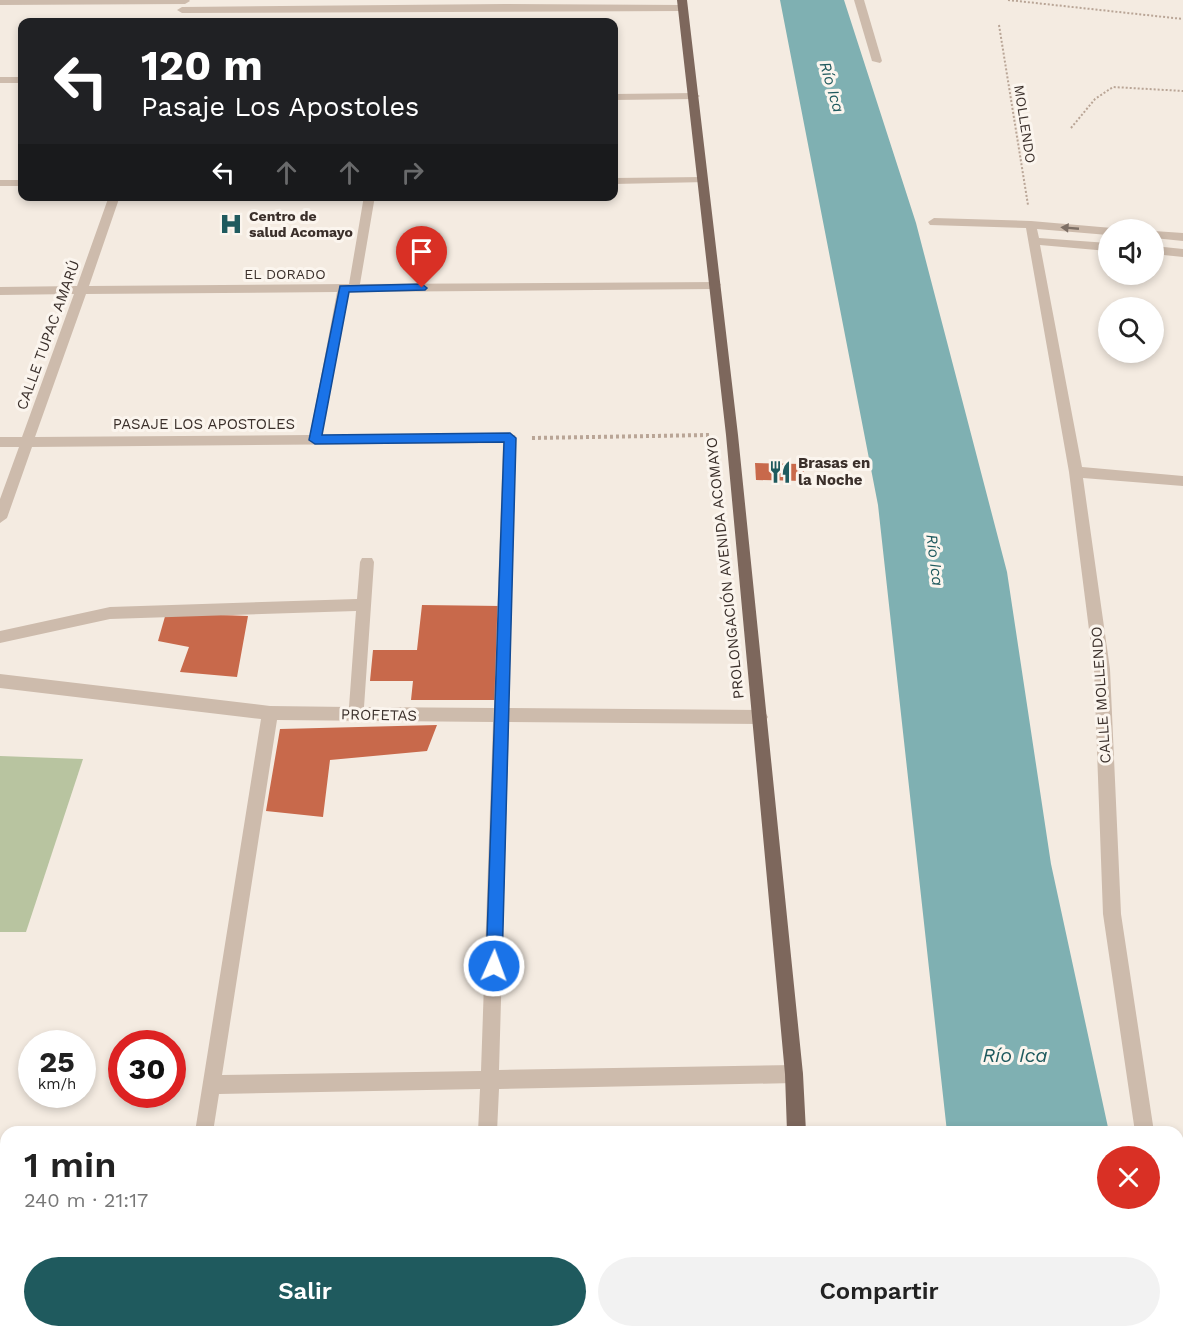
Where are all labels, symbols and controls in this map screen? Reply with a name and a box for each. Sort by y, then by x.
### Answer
text: 120 m [141,41,263,90]
icon: left [42,42,120,120]
water label: Río Ica [816,59,848,115]
street label: MOLLENDO [1011,84,1039,164]
text: Pasaje Los Apostoles [141,91,419,123]
icon: left [207,156,240,189]
icon: ahead [270,156,303,189]
icon: ahead [333,156,366,189]
icon: right [396,156,429,189]
place label: Centro de salud Acomayo [249,208,353,240]
hospital icon: Centro de salud Acomayo [218,211,244,237]
map controls [1098,219,1164,363]
button: sound [1098,219,1164,285]
one-way arrow [1060,223,1079,233]
pin [396,226,447,288]
icon: arrive [405,235,438,268]
street label: CALLE TUPAC AMARÚ [13,258,83,412]
street label: EL DORADO [244,266,326,282]
button: search [1098,297,1164,363]
street label: PASAJE LOS APOSTOLES [113,415,295,433]
street label: PROLONGACIÓN AVENIDA ACOMAYO [701,436,748,700]
place label: Brasas en la Noche [798,454,870,489]
restaurant icon: Brasas en la Noche [767,459,793,485]
water label: Río Ica [922,533,948,587]
street label: CALLE MOLLENDO [1087,626,1115,764]
street label: PROFETAS [341,705,417,725]
position arrow [462,934,526,998]
speed limit sign: 30 [108,1030,186,1108]
water label: Río Ica [982,1043,1048,1067]
text: 25 [39,1044,75,1079]
text: km/h [38,1075,76,1093]
text: 1 min [24,1144,116,1186]
button: close [1097,1146,1160,1209]
text: 240 m · 21:17 [24,1188,148,1212]
button: Salir [24,1257,586,1326]
button: Compartir [598,1257,1160,1326]

